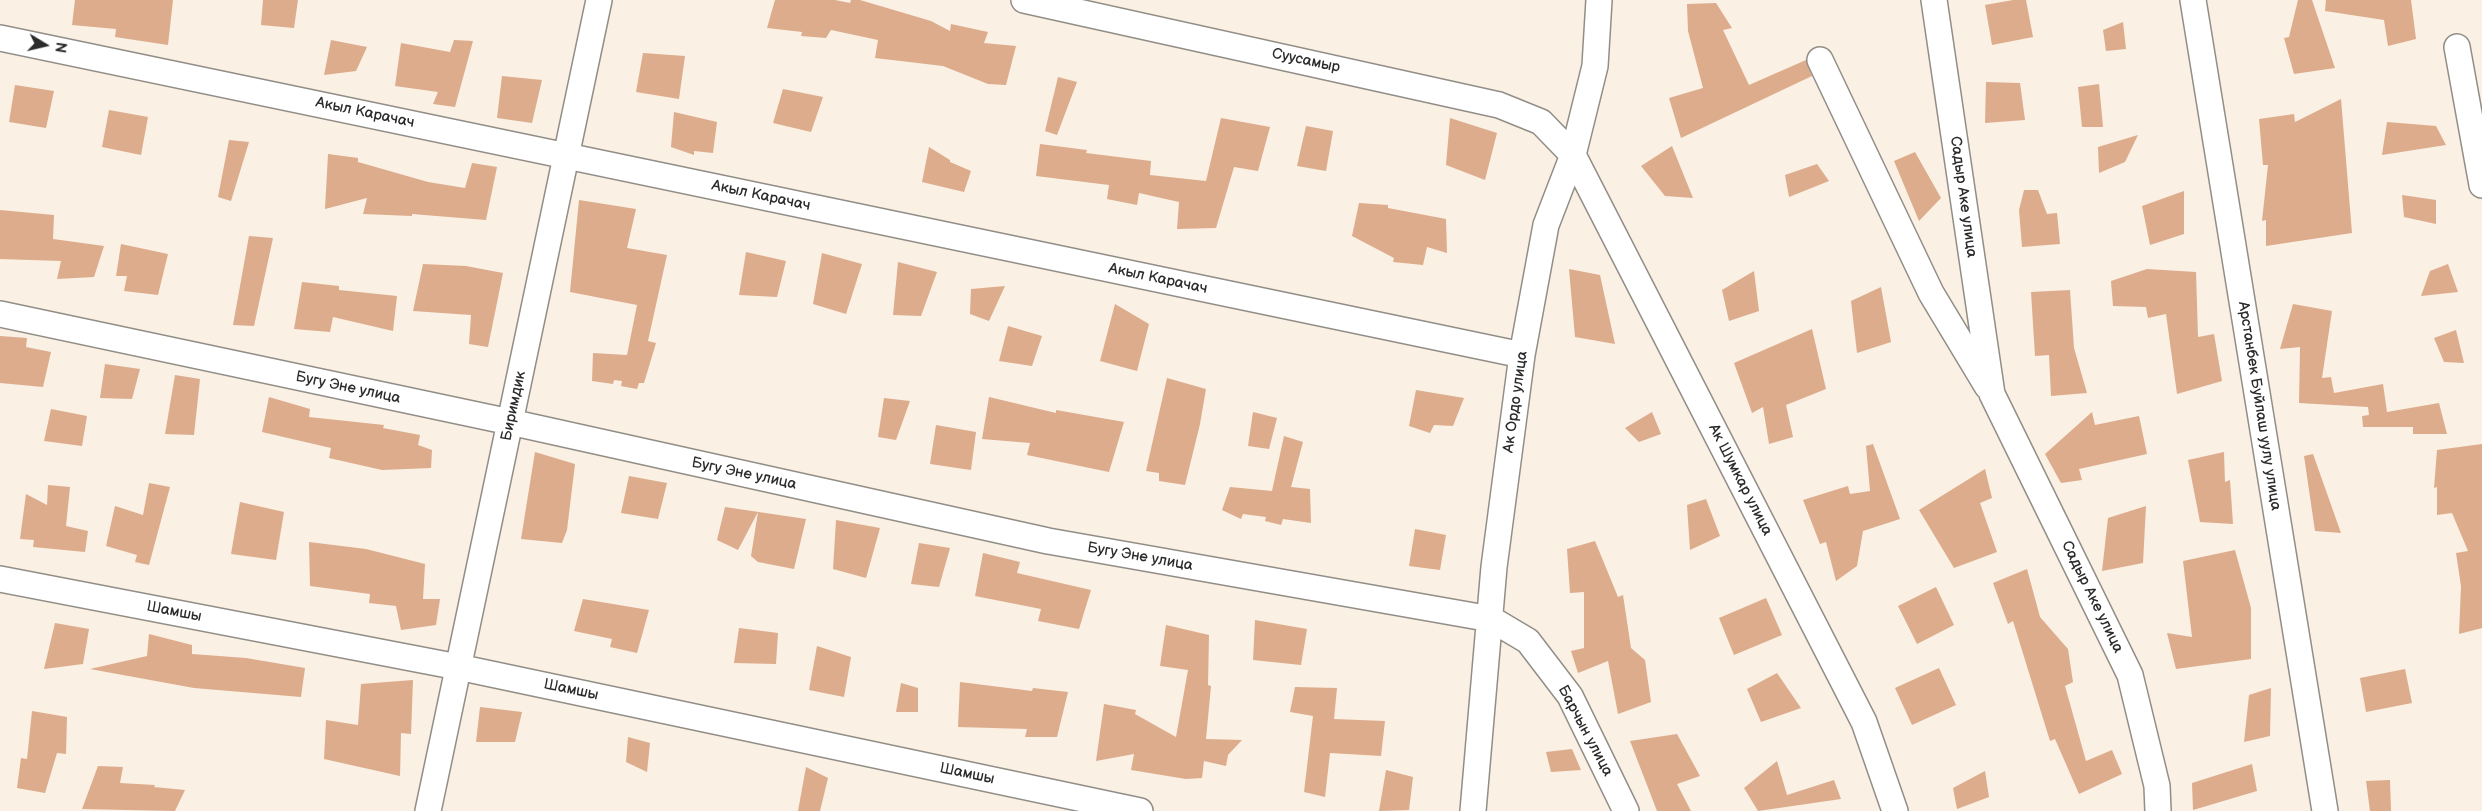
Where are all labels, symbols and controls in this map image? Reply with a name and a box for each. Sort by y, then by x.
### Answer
north arrow [20,20,70,70]
text: N [51,41,70,54]
street label: Суусамыр [1270,45,1342,77]
street label: Акыл Карачач [314,94,416,132]
street label: Садыр Аке улица [1946,135,1980,259]
street label: Акыл Карачач [710,177,812,215]
street label: Акыл Карачач [1107,260,1209,298]
street label: Арстанбек Буйлаш уулу улица [2234,300,2284,512]
street label: Ак Ордо улица [1500,350,1532,454]
street label: Бугу Эне улица [294,368,402,408]
street label: Биримдик [498,369,530,443]
street label: Ак Шумкар улица [1704,421,1776,539]
street label: Бугу Эне улица [690,454,798,494]
street label: Садыр Аке улица [2057,538,2127,656]
street label: Бугу Эне улица [1086,539,1194,575]
street label: Шамшы [145,598,203,626]
street label: Шамшы [542,675,600,705]
street label: Барчын улица [1554,682,1616,780]
street label: Шамшы [938,759,996,789]

